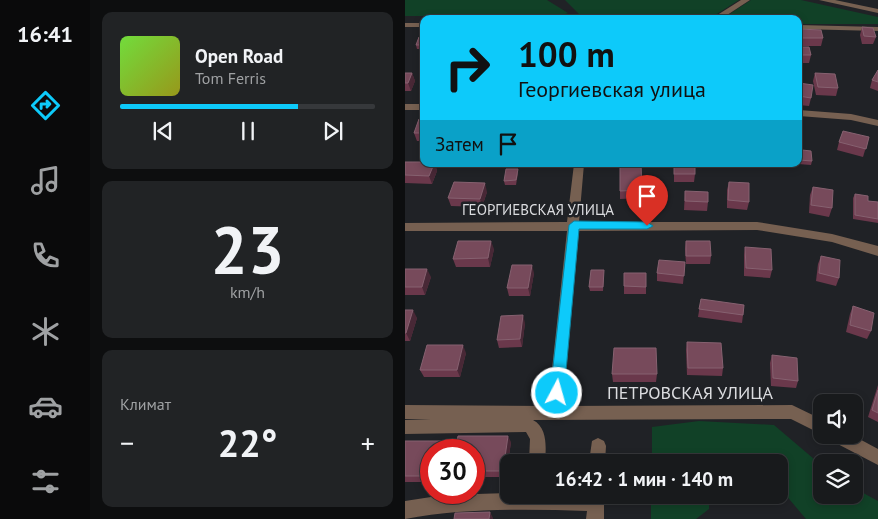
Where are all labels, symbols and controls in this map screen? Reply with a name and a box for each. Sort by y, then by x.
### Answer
text: 16:41 [17,20,73,48]
text: 100 m [518,31,615,77]
icon: right [435,35,500,100]
text: Open Road [195,44,283,68]
text: Tom Ferris [195,68,266,88]
text: Георгиевская улица [518,75,706,103]
icon: directions [28,88,63,123]
icon: previous [149,117,177,145]
icon: pause [234,117,262,145]
icon: next [319,117,347,145]
icon: arrive [494,130,522,158]
text: Затем [435,132,484,156]
icon: music [28,163,63,198]
pin [626,175,668,226]
icon: arrive [633,182,661,210]
street label: ГЕОРГИЕВСКАЯ УЛИЦА [462,200,614,219]
text: 23 [211,207,284,291]
icon: phone [28,238,63,273]
text: km/h [230,282,265,302]
icon: climate [28,314,63,349]
position arrow [530,366,582,418]
street label: ПЕТРОВСКАЯ УЛИЦА [607,381,774,404]
icon: car [28,389,63,424]
text: Климат [120,394,171,414]
map controls [813,394,863,504]
button: sound [813,394,863,444]
text: 22° [218,418,277,467]
text: − [120,424,134,461]
text: + [361,424,375,461]
speed limit sign: 30 [420,439,485,504]
button: layers [813,454,863,504]
icon: filters [28,464,63,499]
text: 16:42 · 1 мин · 140 m [555,467,733,491]

